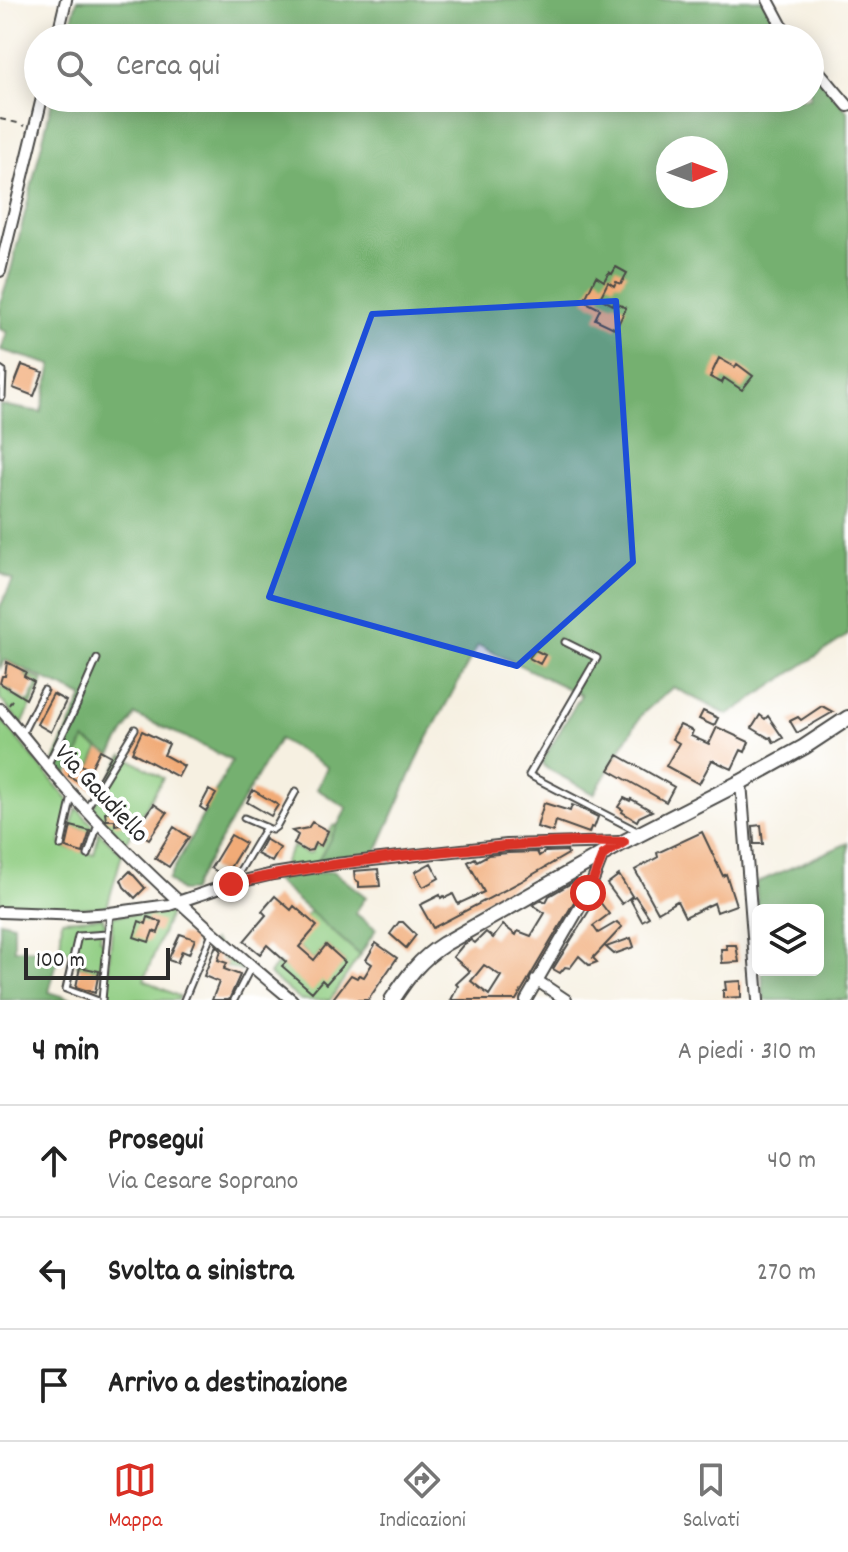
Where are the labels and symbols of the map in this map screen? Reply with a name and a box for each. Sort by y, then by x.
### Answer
north arrow [656,136,728,208]
street label: Via Gaudiello [45,736,156,852]
route end [213,866,249,902]
route start [570,875,606,911]
scale bar [24,944,170,980]

